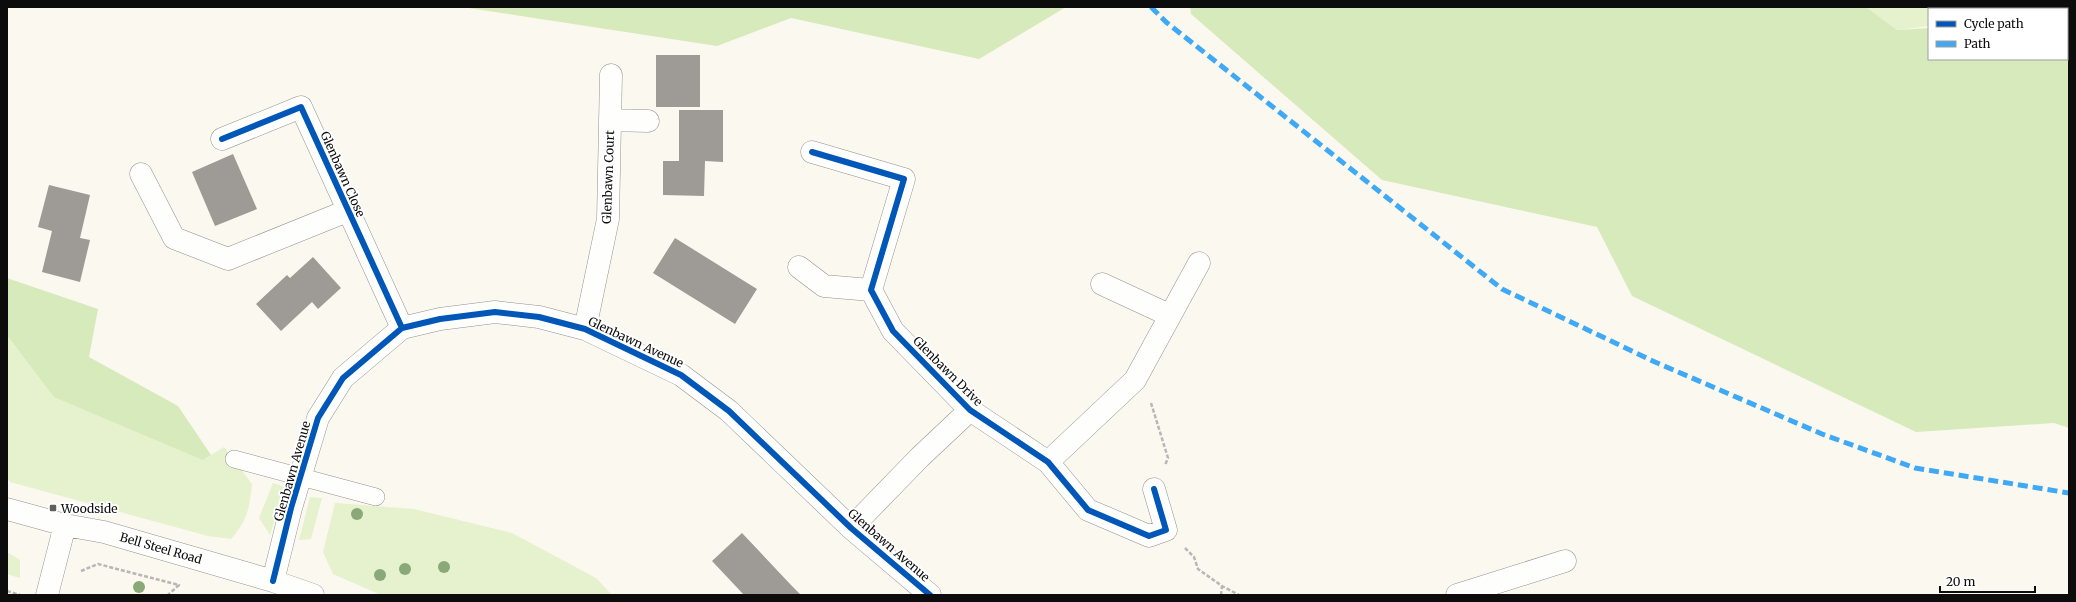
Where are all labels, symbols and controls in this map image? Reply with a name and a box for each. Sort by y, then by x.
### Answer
legend [1928,8,2068,60]
text: Cycle path [1964,16,2024,31]
text: Path [1964,36,1990,51]
street label: Glenbawn Close [317,129,369,219]
street label: Glenbawn Court [599,130,617,224]
street label: Glenbawn Avenue [586,313,686,371]
street label: Glenbawn Drive [910,333,986,409]
street label: Glenbawn Avenue [271,419,313,523]
place label: Woodside [60,501,118,516]
marker: Woodside [48,503,58,513]
street label: Glenbawn Avenue [845,505,933,585]
street label: Bell Steel Road [118,529,204,567]
scale bar [1940,568,2035,594]
text: 20 m [1946,574,1975,589]

